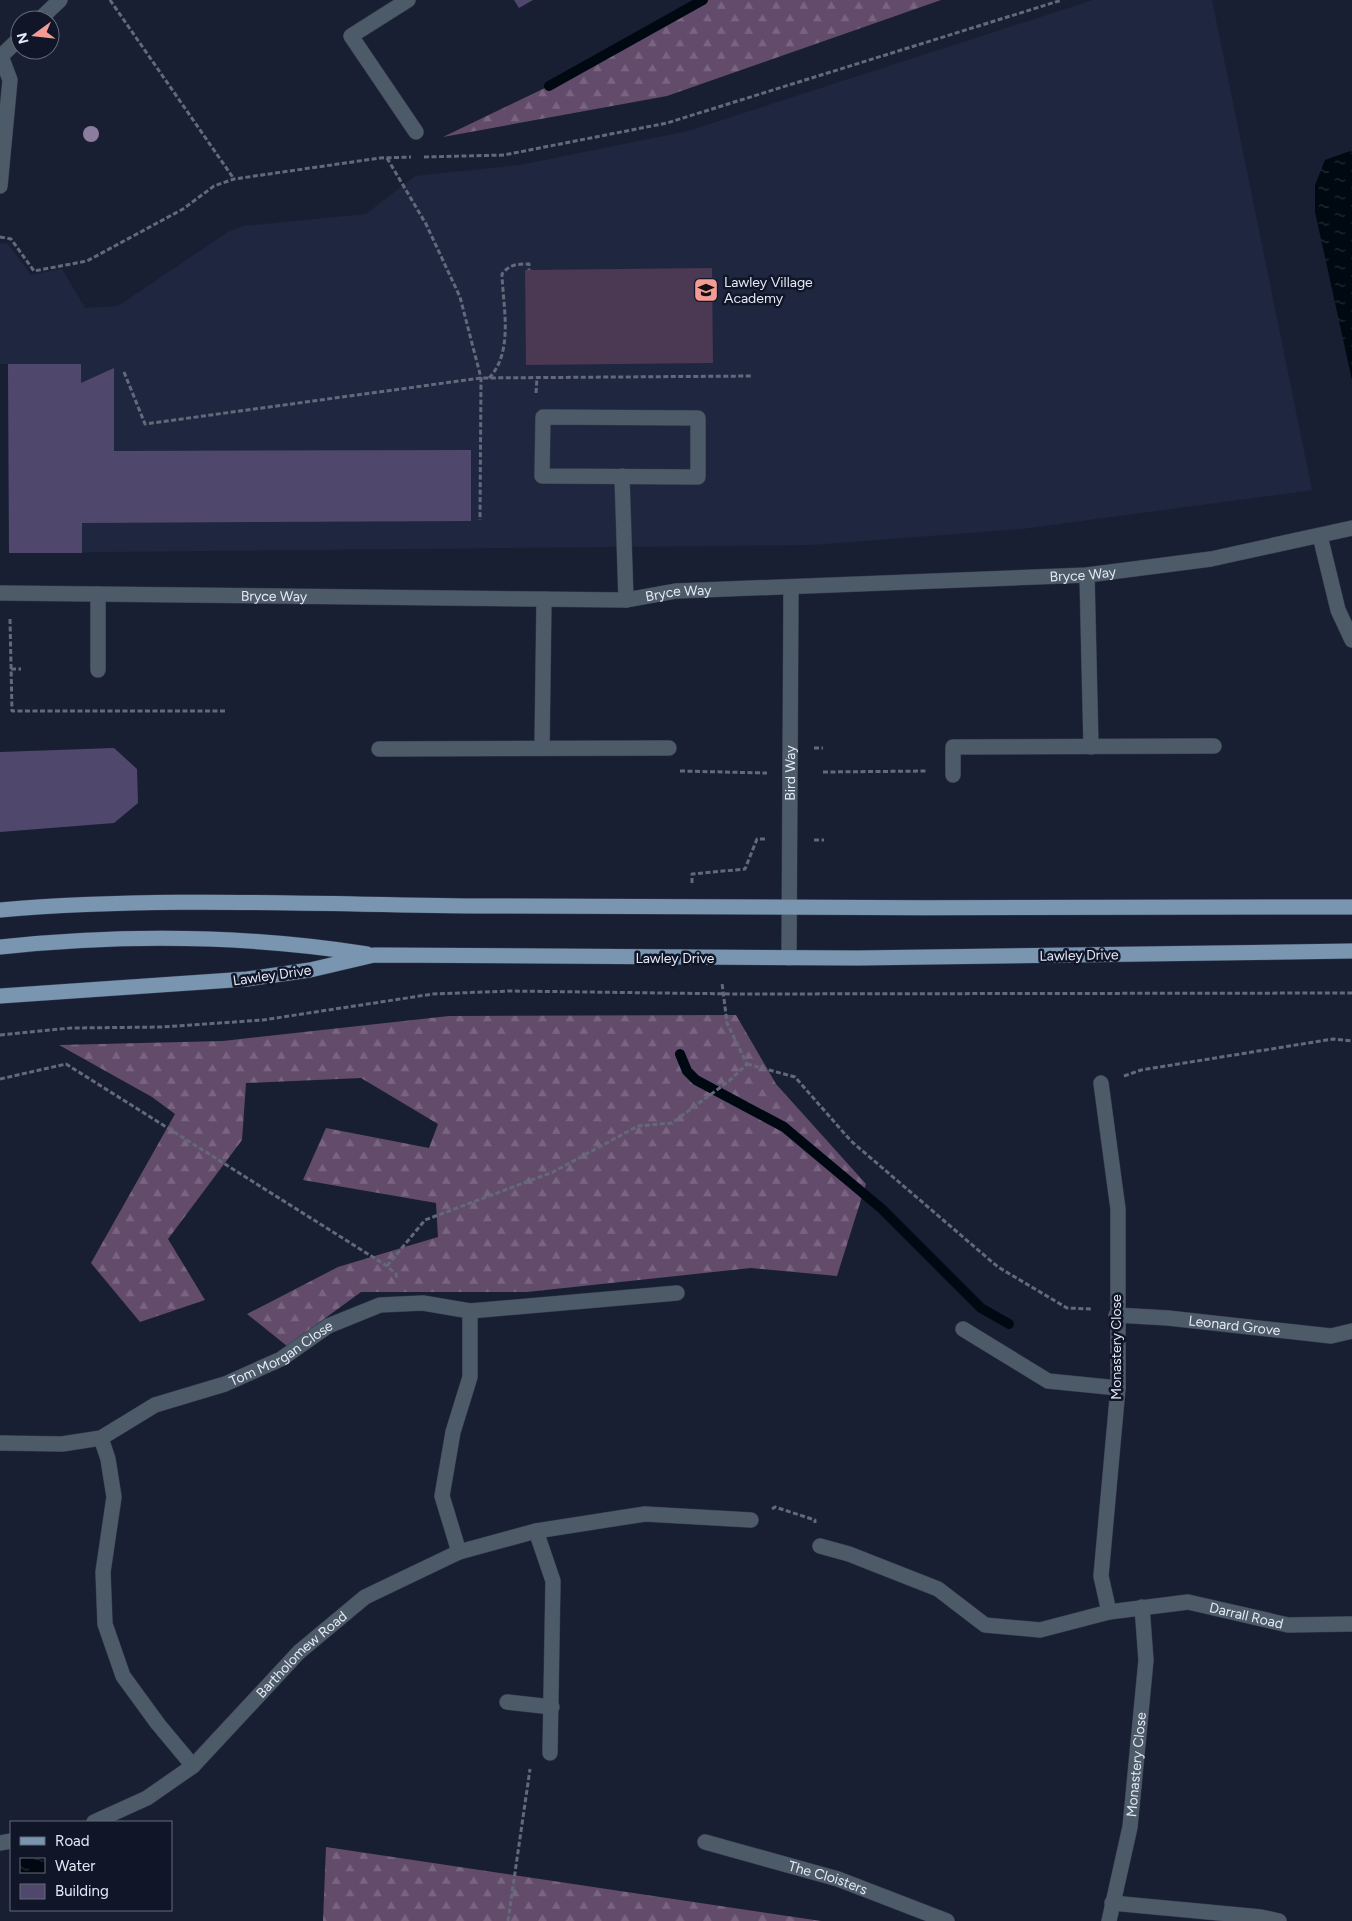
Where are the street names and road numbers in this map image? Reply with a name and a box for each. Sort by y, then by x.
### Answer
street label: Bryce Way [1049,563,1118,585]
street label: Bryce Way [644,582,712,605]
street label: Bryce Way [241,588,308,605]
street label: Bird Way [782,745,799,801]
street label: Lawley Drive [1039,946,1119,965]
street label: Lawley Drive [635,950,715,967]
street label: Lawley Drive [232,962,313,989]
street label: Monastery Close [1108,1294,1125,1400]
street label: Leonard Grove [1188,1312,1282,1339]
street label: Tom Morgan Close [227,1317,335,1390]
street label: Darrall Road [1208,1599,1285,1633]
street label: Bartholomew Road [253,1608,351,1702]
street label: Monastery Close [1123,1711,1150,1818]
street label: The Cloisters [786,1858,870,1899]

